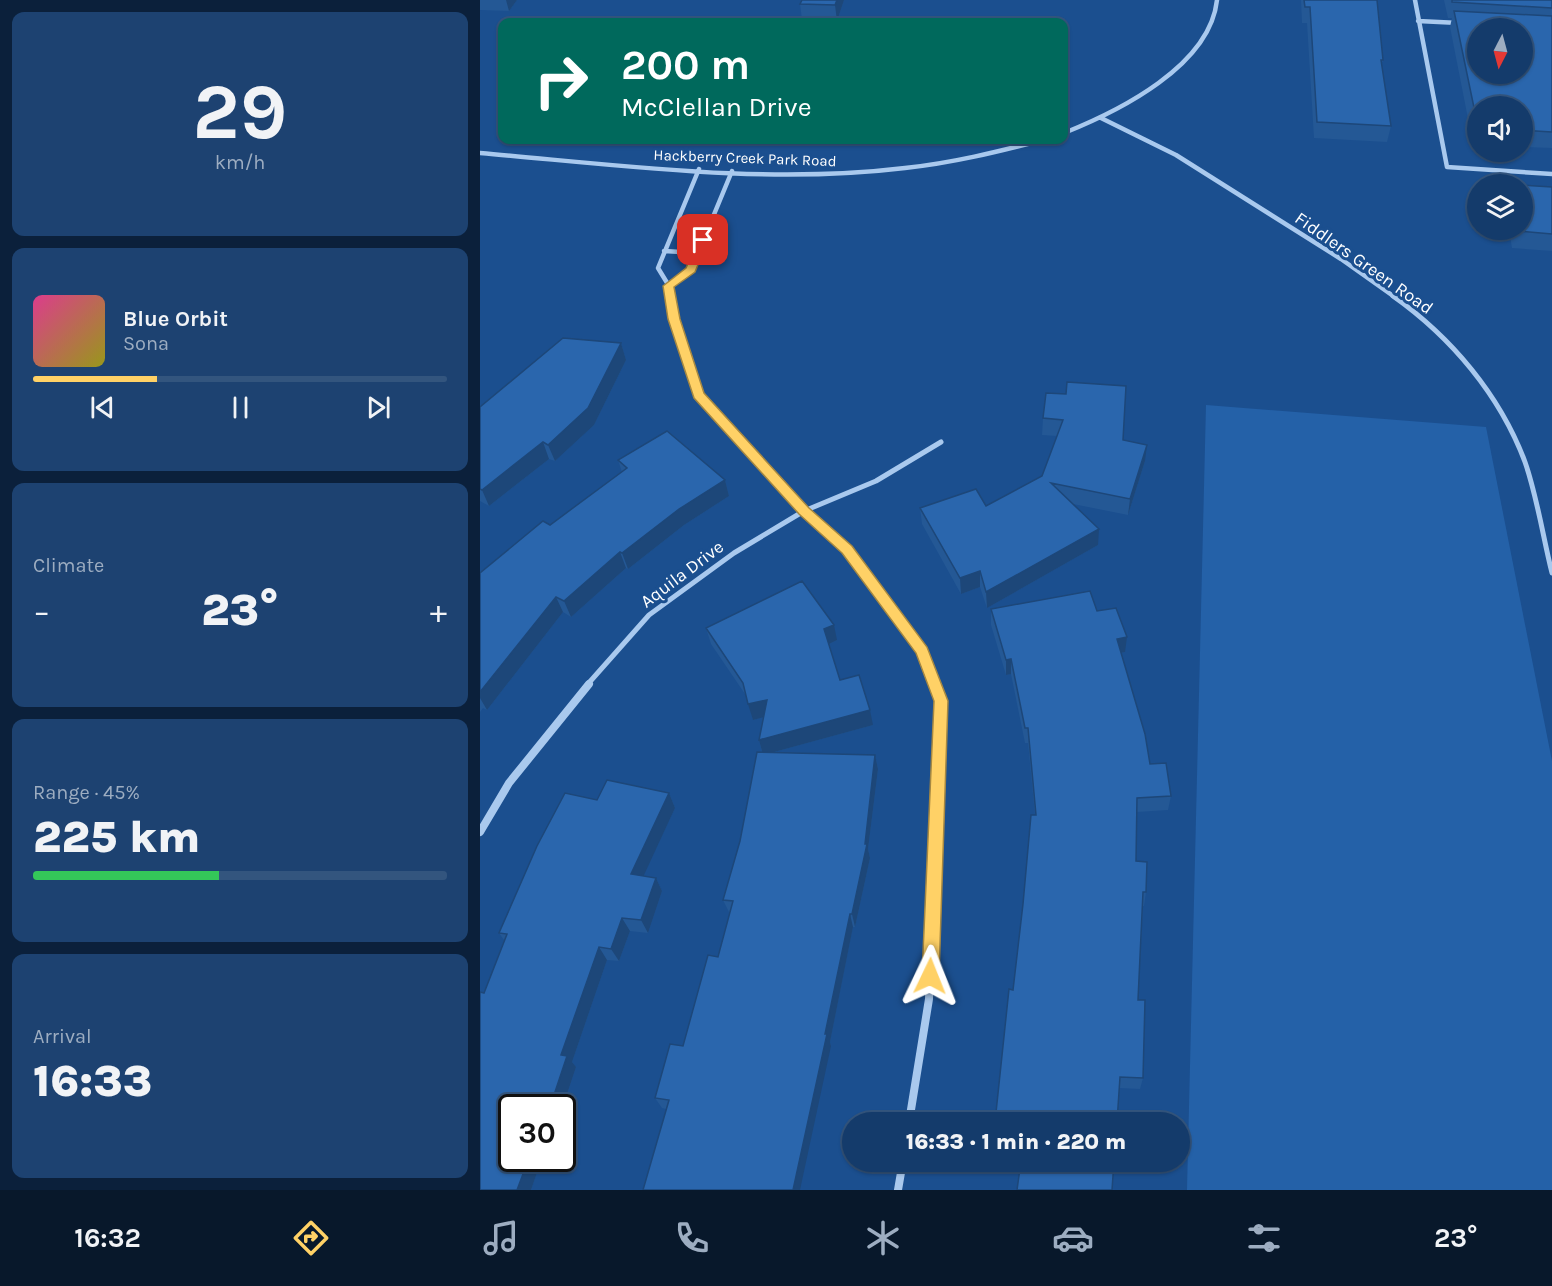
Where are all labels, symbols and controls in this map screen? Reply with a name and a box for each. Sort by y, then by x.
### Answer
north arrow [1467,18,1533,84]
map controls [1467,18,1533,240]
text: 200 m [621,40,750,90]
icon: right [522,42,600,120]
text: 29 [193,66,287,158]
text: McClellan Drive [621,91,812,123]
button: sound [1467,96,1533,162]
street label: Hackberry Creek Park Road [653,146,837,170]
text: km/h [215,151,265,174]
button: layers [1467,174,1533,240]
street label: Fiddlers Green Road [1291,207,1437,319]
pin [677,214,728,265]
icon: arrive [686,223,719,256]
text: Blue Orbit [123,306,228,332]
text: Sona [123,332,169,355]
icon: previous [86,391,119,424]
icon: pause [224,391,257,424]
icon: next [362,391,395,424]
street label: Aquila Drive [636,536,728,612]
text: Climate [33,554,104,577]
text: 23° [201,584,279,636]
text: − [33,592,50,630]
text: + [430,592,447,630]
text: Range · 45% [33,781,140,804]
text: 225 km [33,811,200,863]
position arrow [898,944,962,1008]
text: Arrival [33,1025,92,1048]
text: 16:33 [33,1055,152,1107]
speed limit sign: 30 [498,1094,576,1172]
text: 16:33 · 1 min · 220 m [906,1129,1126,1155]
icon: directions [290,1217,332,1259]
icon: music [480,1217,522,1259]
icon: phone [671,1217,713,1259]
icon: climate [862,1217,904,1259]
icon: car [1052,1217,1094,1259]
icon: filters [1243,1217,1285,1259]
text: 16:32 [74,1222,141,1254]
text: 23° [1434,1222,1478,1254]

